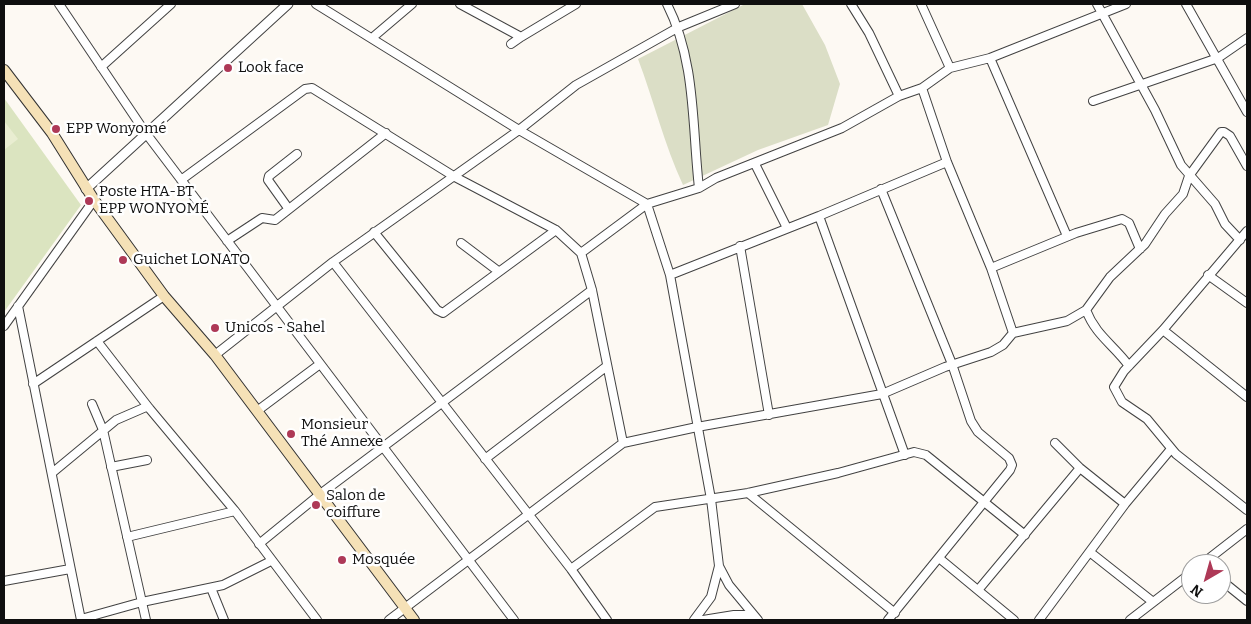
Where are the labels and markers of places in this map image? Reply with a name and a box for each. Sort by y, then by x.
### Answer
place label: Look face [238,59,304,77]
marker: Look face [222,62,234,74]
place label: EPP Wonyomé [66,120,167,138]
marker: EPP Wonyomé [50,123,62,135]
place label: Poste HTA-BT EPP WONYOMÉ [99,183,209,218]
marker: Poste HTA-BT EPP WONYOMÉ [83,195,95,207]
place label: Guichet LONATO [133,251,250,269]
marker: Guichet LONATO [117,254,129,266]
place label: Unicos - Sahel [225,319,325,337]
marker: Unicos - Sahel [209,322,221,334]
place label: Monsieur Thé Annexe [301,416,383,451]
marker: Monsieur Thé Annexe [285,428,297,440]
place label: Salon de coiffure [326,487,385,522]
marker: Salon de coiffure [310,499,322,511]
place label: Mosquée [352,551,415,569]
marker: Mosquée [336,554,348,566]

